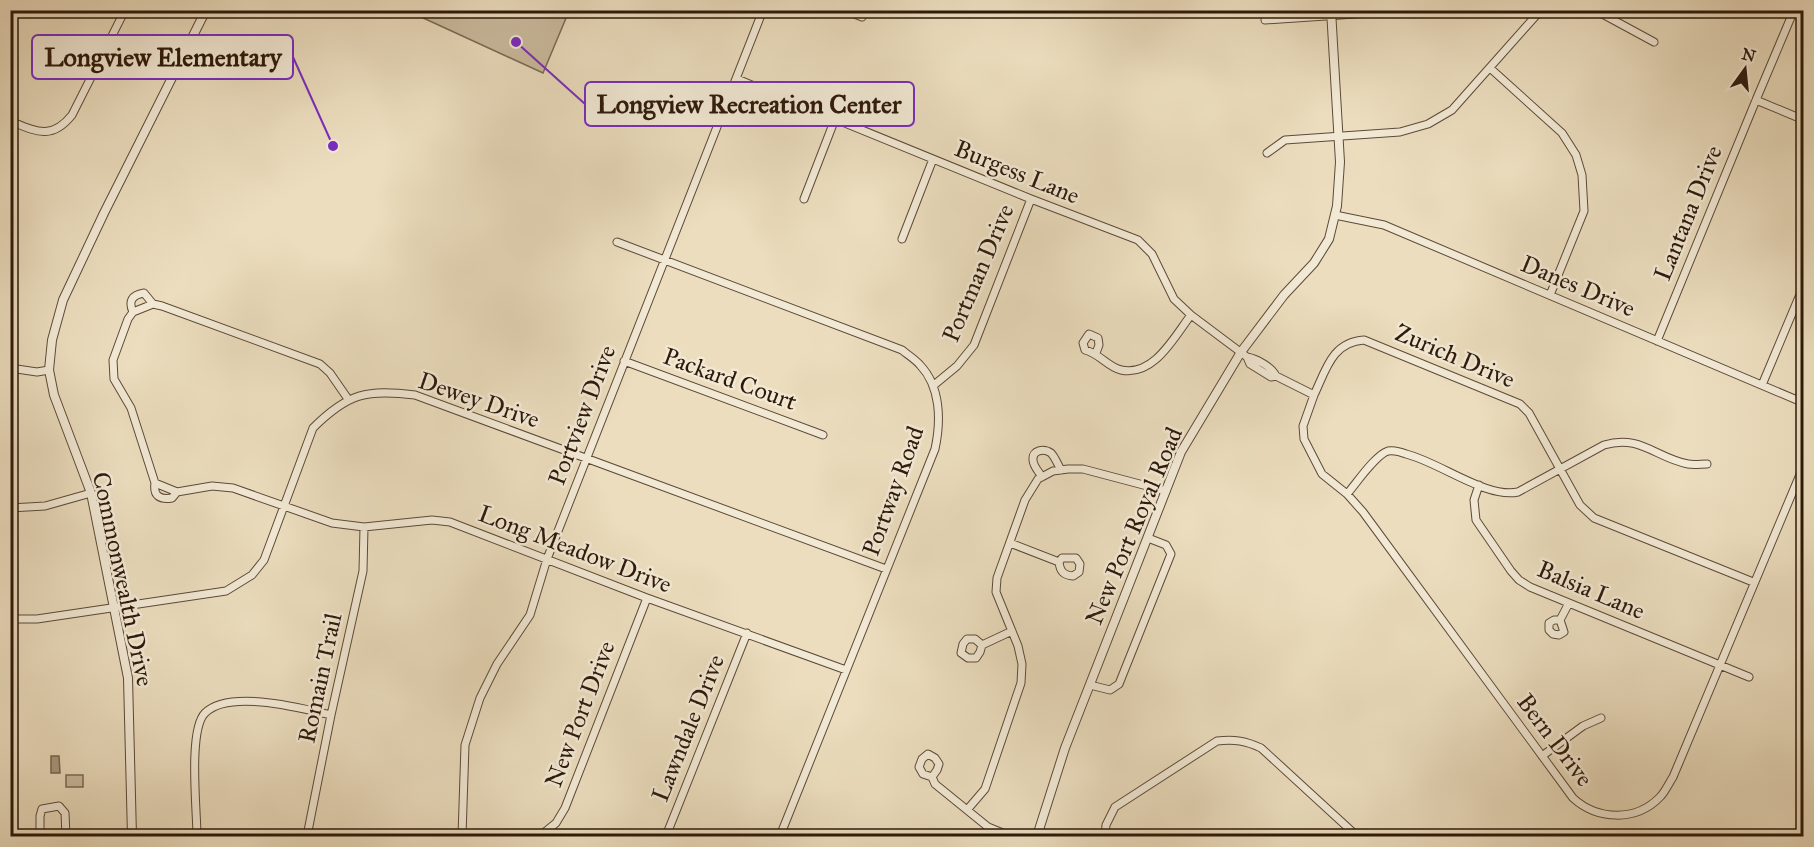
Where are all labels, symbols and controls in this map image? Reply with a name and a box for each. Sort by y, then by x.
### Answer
callout: Longview Elementary [32,35,293,79]
north arrow [1715,39,1775,99]
text: Longview Elementary [44,41,283,74]
text: N [1740,44,1758,66]
callout: Longview Recreation Center [585,82,914,126]
text: Longview Recreation Center [596,88,903,121]
street label: Burgess Lane [950,133,1084,211]
street label: Lantana Drive [1647,141,1729,285]
street label: Portman Drive [936,200,1020,346]
street label: Danes Drive [1516,248,1640,324]
street label: Zurich Drive [1391,317,1519,395]
street label: Portview Drive [542,341,622,489]
street label: Packard Court [659,341,801,417]
street label: Dewey Drive [414,365,544,435]
street label: Portway Road [856,422,930,560]
street label: New Port Royal Road [1079,423,1189,629]
street label: Commonwealth Drive [86,469,160,689]
street label: Long Meadow Drive [474,498,676,600]
street label: Balsia Lane [1533,554,1649,626]
street label: Romain Trail [292,610,349,746]
street label: New Port Drive [538,637,622,791]
street label: Lawndale Drive [645,650,731,806]
street label: Bern Drive [1510,688,1600,792]

